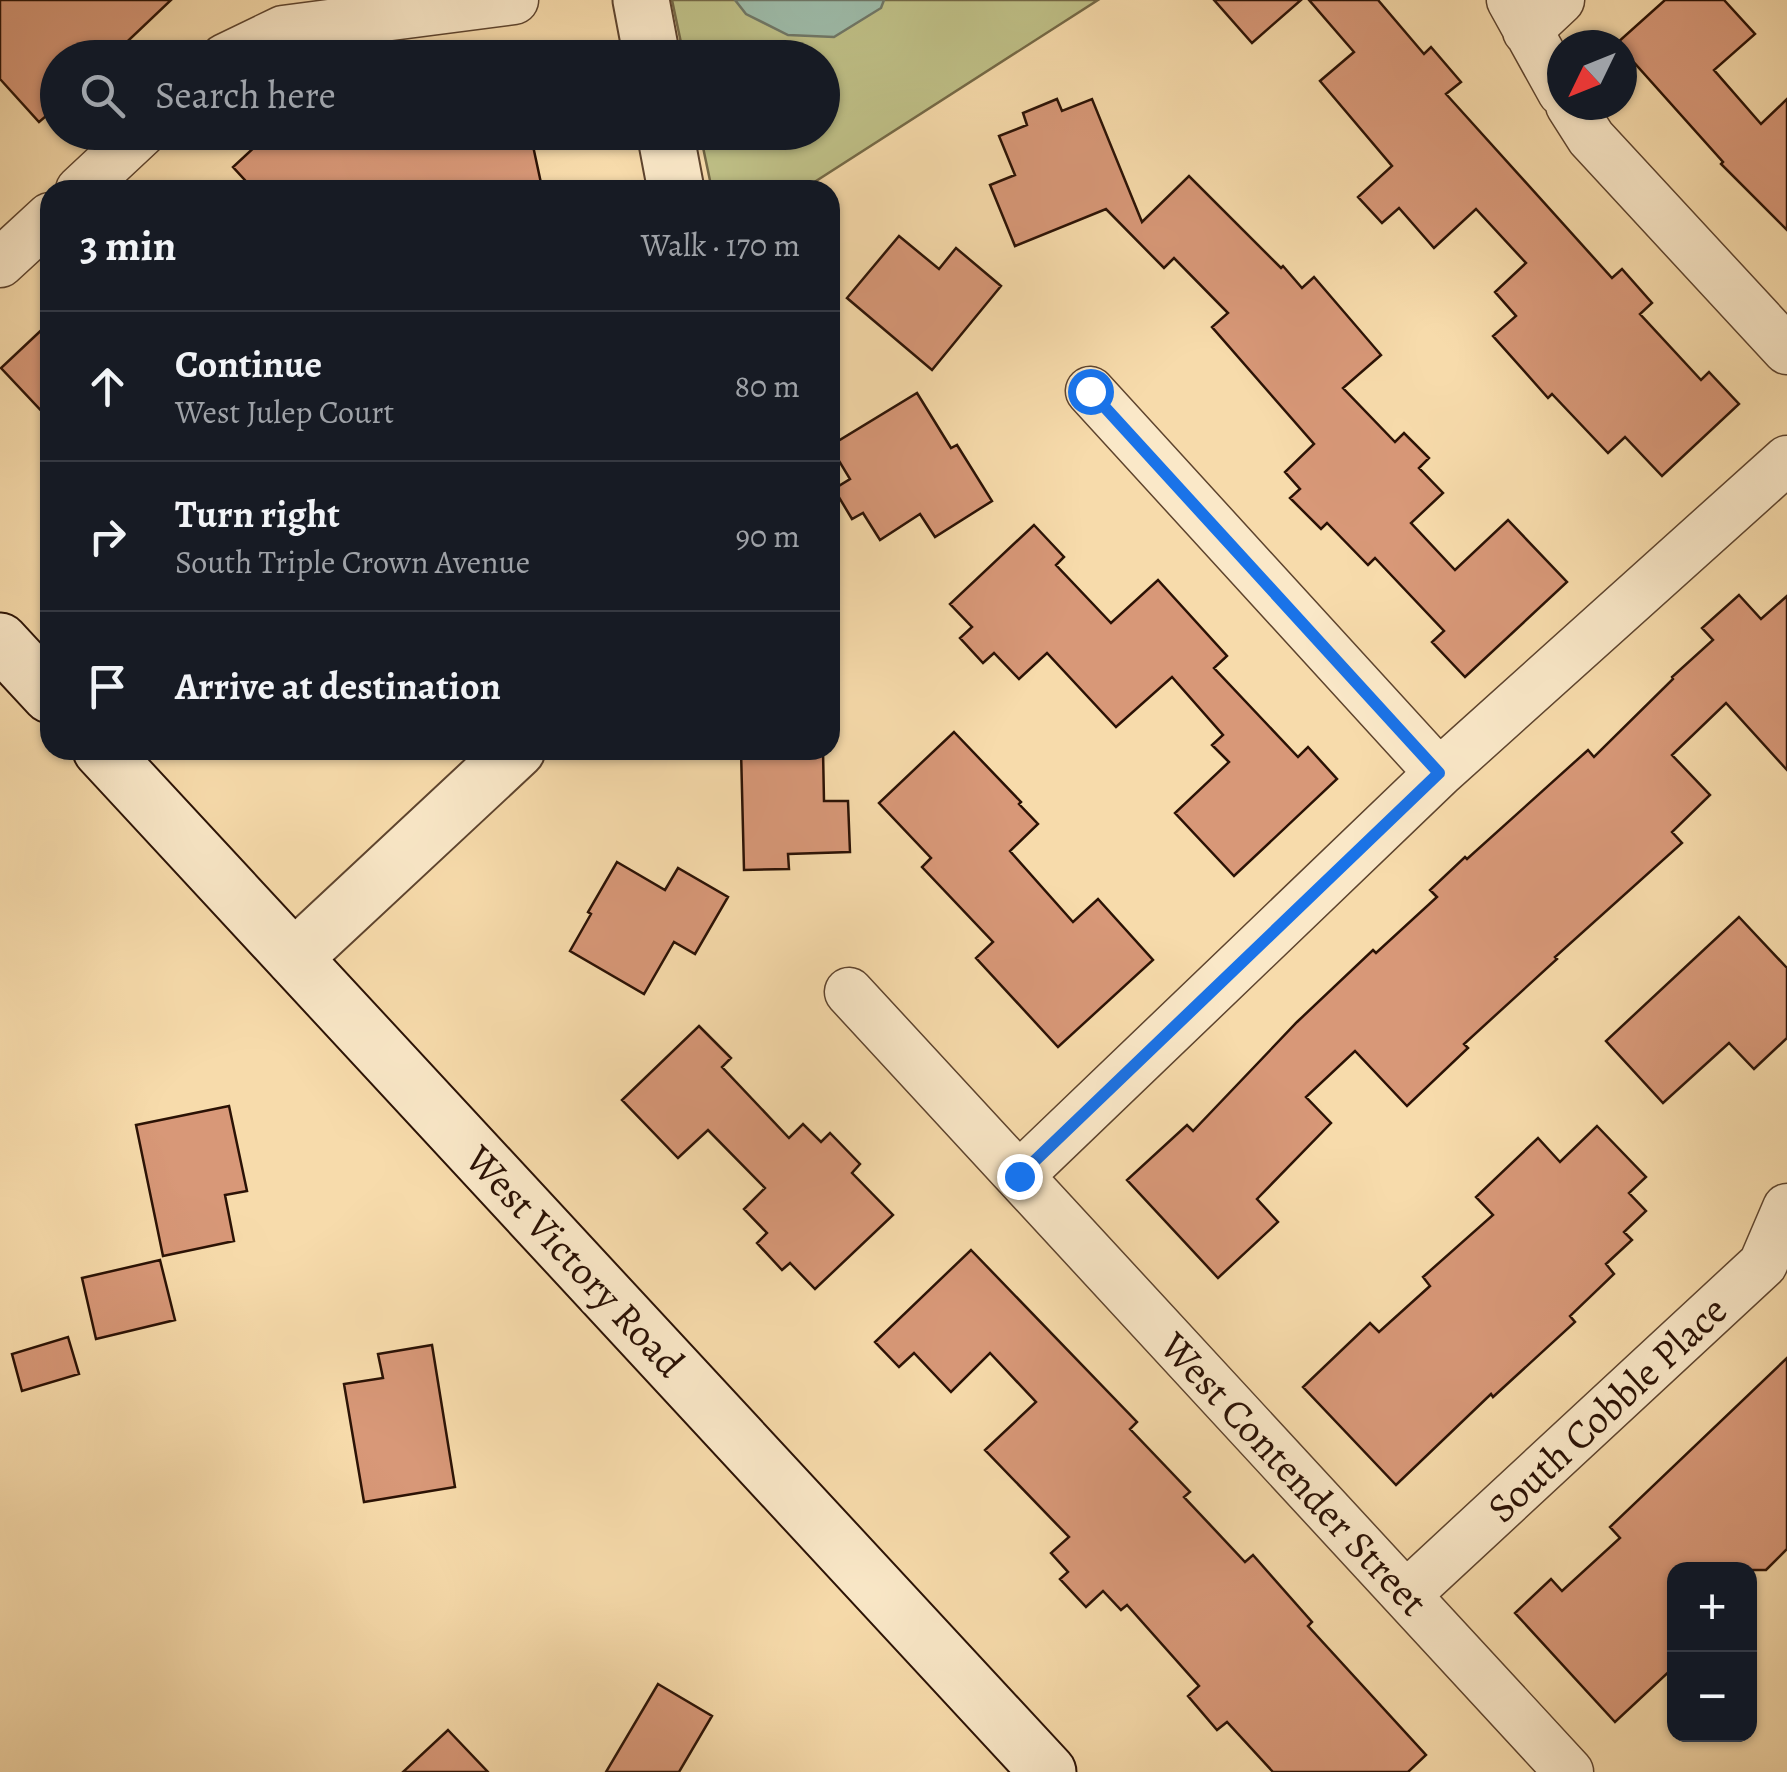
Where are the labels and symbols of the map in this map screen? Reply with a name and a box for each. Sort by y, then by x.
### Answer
north arrow [1547,30,1637,120]
route start [1068,369,1114,415]
street label: West Victory Road [452,1132,697,1389]
route end [997,1154,1043,1200]
street label: South Cobble Place [1475,1283,1739,1535]
street label: West Contender Street [1147,1319,1440,1628]

